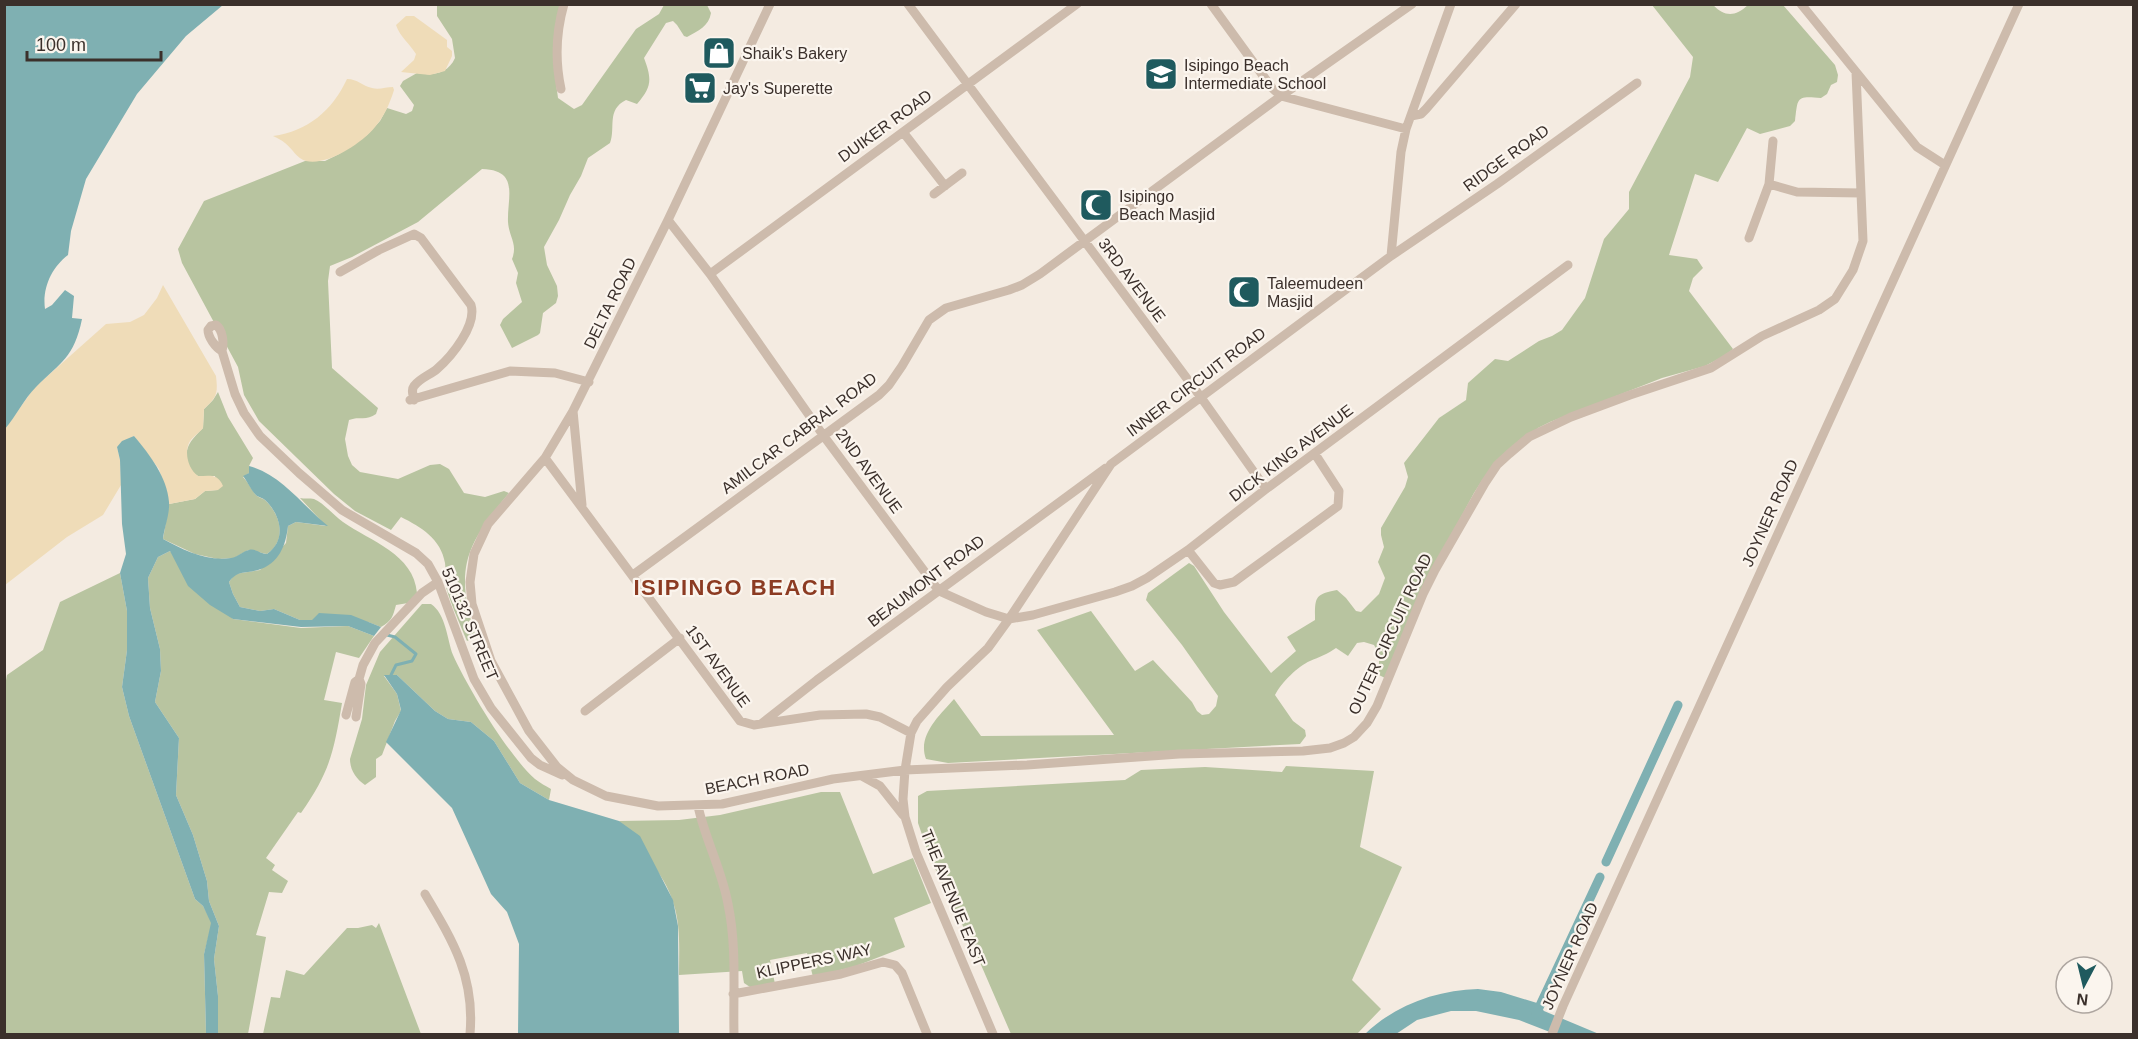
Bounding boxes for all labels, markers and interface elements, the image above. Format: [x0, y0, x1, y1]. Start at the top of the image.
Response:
scale bar [27, 24, 160, 62]
text: 100 m [36, 35, 86, 55]
shop icon: Shaik's Bakery [701, 35, 737, 71]
place label: Shaik's Bakery [742, 45, 847, 62]
school or university icon: Isipingo Beach Intermediate School [1143, 56, 1179, 92]
place label: Isipingo Beach Intermediate School [1184, 57, 1326, 92]
supermarket icon: Jay's Superette [682, 70, 718, 106]
place label: Jay's Superette [723, 80, 833, 97]
street label: DUIKER ROAD [835, 86, 935, 166]
street label: RIDGE ROAD [1460, 121, 1552, 195]
mosque icon: Isipingo Beach Masjid [1078, 187, 1114, 223]
place label: Isipingo Beach Masjid [1119, 188, 1215, 223]
street label: 3RD AVENUE [1095, 235, 1169, 325]
street label: DELTA ROAD [581, 255, 639, 351]
mosque icon: Taleemudeen Masjid [1226, 274, 1262, 310]
place label: Taleemudeen Masjid [1267, 275, 1363, 310]
street label: INNER CIRCUIT ROAD [1123, 324, 1269, 440]
street label: AMILCAR CABRAL ROAD [718, 369, 880, 497]
street label: DICK KING AVENUE [1226, 401, 1356, 505]
street label: 2ND AVENUE [833, 425, 905, 517]
street label: JOYNER ROAD [1739, 457, 1801, 569]
street label: BEAUMONT ROAD [865, 532, 987, 630]
street label: OUTER CIRCUIT ROAD [1345, 551, 1435, 717]
street label: 510132 STREET [439, 565, 502, 683]
district label: ISIPINGO BEACH [633, 575, 837, 600]
street label: 1ST AVENUE [683, 622, 753, 710]
street label: BEACH ROAD [703, 761, 811, 797]
street label: THE AVENUE EAST [918, 827, 988, 969]
street label: JOYNER ROAD [1539, 900, 1601, 1012]
street label: KLIPPERS WAY [755, 940, 873, 982]
north arrow [2054, 955, 2114, 1015]
text: N [2075, 990, 2089, 1009]

